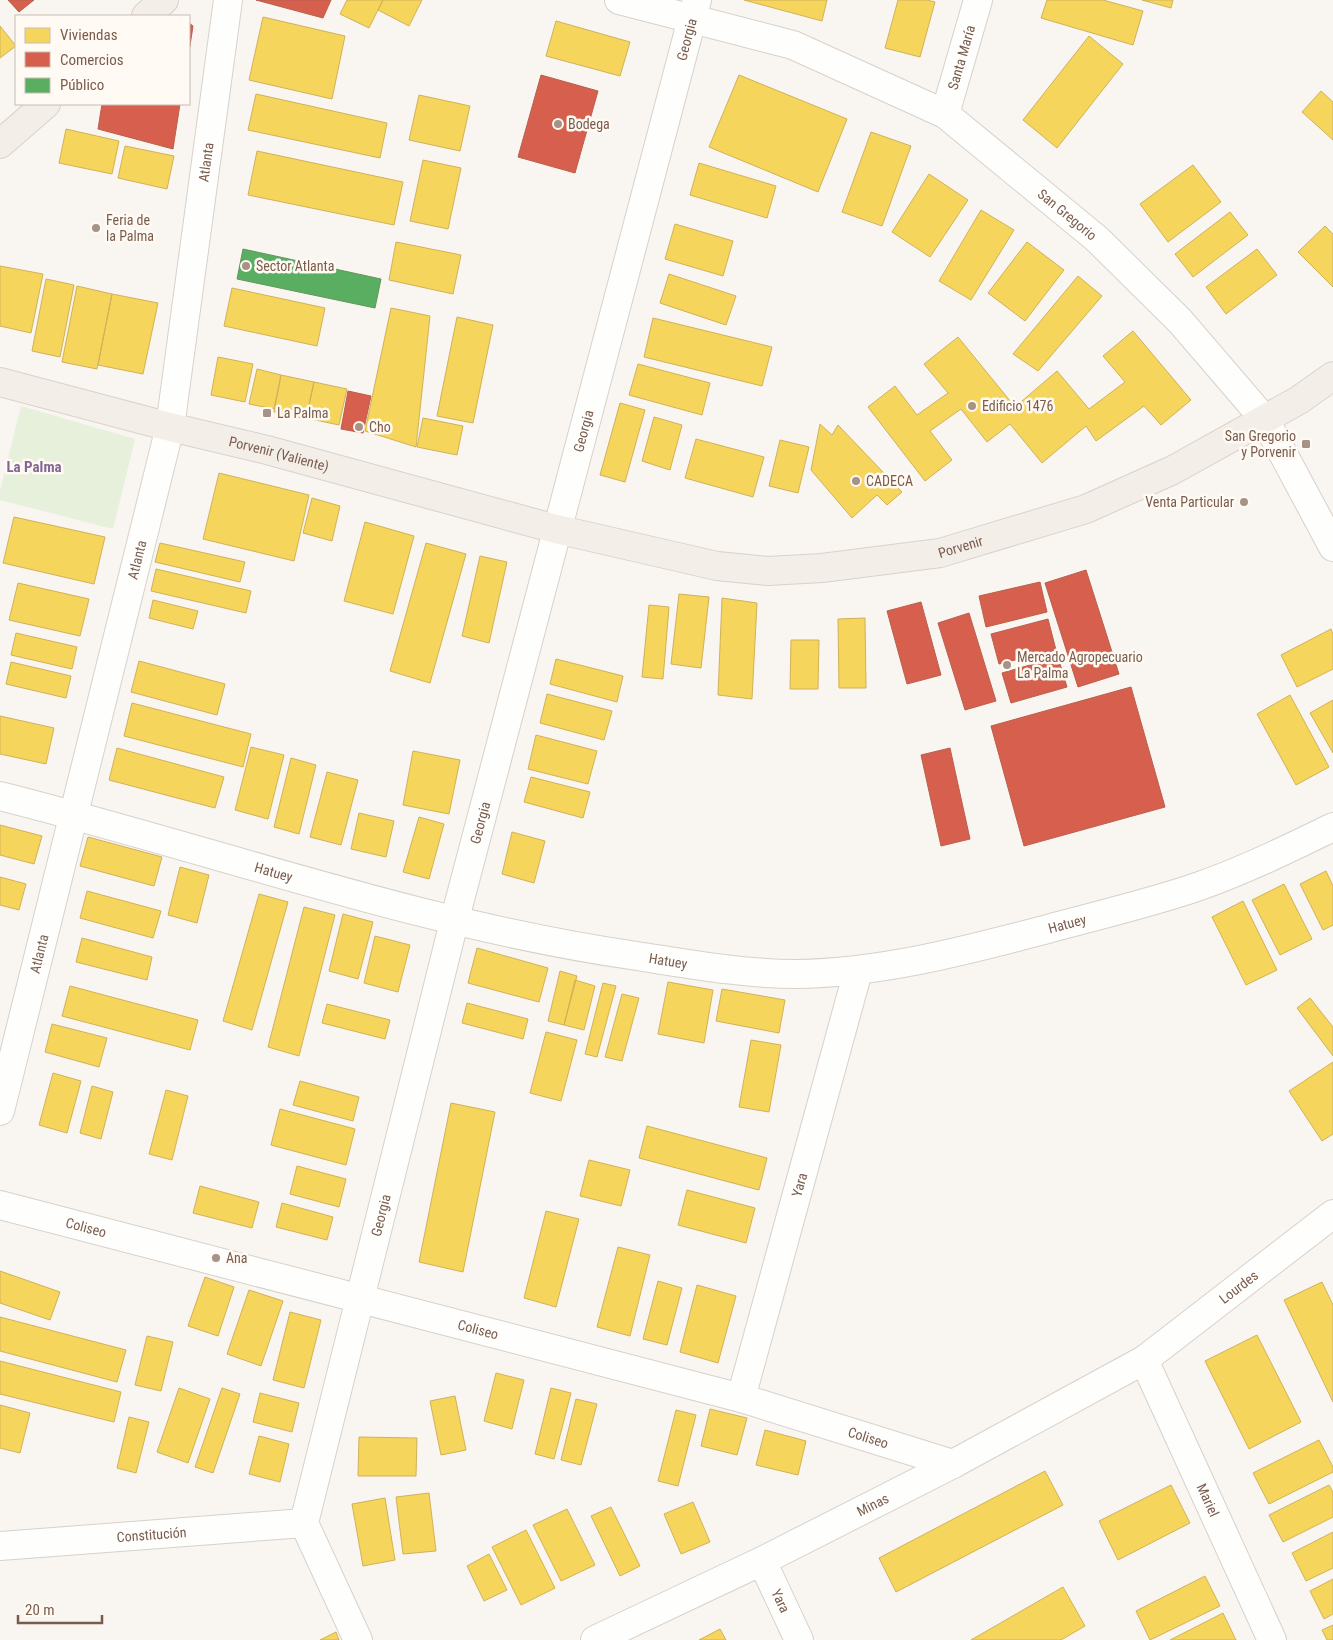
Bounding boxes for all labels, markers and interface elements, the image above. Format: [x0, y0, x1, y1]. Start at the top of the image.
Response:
legend [15, 15, 190, 105]
street label: Georgia [673, 17, 700, 62]
street label: Santa María [944, 23, 978, 91]
text: Viviendas [60, 26, 118, 44]
text: Comercios [60, 51, 124, 69]
text: Público [60, 76, 104, 94]
place label: Bodega [568, 116, 610, 132]
marker: Bodega [552, 118, 564, 130]
street label: Atlanta [195, 141, 217, 183]
street label: San Gregorio [1035, 186, 1100, 243]
place label: Feria de la Palma [106, 212, 154, 244]
marker: Feria de la Palma [90, 222, 102, 234]
place label: Sector Atlanta [256, 258, 334, 274]
marker: Sector Atlanta [240, 260, 252, 272]
place label: Edificio 1476 [982, 398, 1054, 414]
marker: Edificio 1476 [966, 400, 978, 412]
place label: La Palma [277, 405, 328, 421]
marker: La Palma [261, 407, 273, 419]
street label: Georgia [570, 408, 597, 454]
place label: Cho [369, 419, 391, 435]
marker: Cho [353, 421, 365, 433]
place label: San Gregorio y Porvenir [1225, 428, 1296, 460]
street label: Porvenir (Valiente) [227, 433, 331, 476]
marker: San Gregorio y Porvenir [1300, 438, 1312, 450]
district label: La Palma [6, 458, 62, 476]
place label: CADECA [866, 473, 913, 489]
marker: CADECA [850, 475, 862, 487]
place label: Venta Particular [1145, 494, 1234, 510]
marker: Venta Particular [1238, 496, 1250, 508]
street label: Porvenir [936, 533, 985, 561]
street label: Atlanta [124, 539, 150, 581]
place label: Mercado Agropecuario La Palma [1017, 649, 1143, 681]
marker: Mercado Agropecuario La Palma [1001, 659, 1013, 671]
street label: Georgia [467, 800, 493, 845]
street label: Hatuey [253, 859, 295, 885]
street label: Hatuey [1046, 911, 1088, 936]
street label: Atlanta [27, 933, 52, 975]
street label: Hatuey [648, 950, 689, 972]
street label: Yara [788, 1171, 810, 1199]
street label: Georgia [368, 1193, 394, 1238]
street label: Coliseo [64, 1214, 108, 1240]
place label: Ana [226, 1250, 248, 1266]
marker: Ana [210, 1252, 222, 1264]
street label: Lourdes [1216, 1267, 1261, 1307]
street label: Coliseo [456, 1317, 500, 1342]
street label: Coliseo [846, 1424, 890, 1451]
street label: Mariel [1194, 1481, 1222, 1519]
street label: Minas [854, 1490, 891, 1519]
street label: Constitución [116, 1524, 187, 1545]
street label: Yara [768, 1586, 793, 1615]
scale bar [18, 1592, 101, 1624]
text: 20 m [25, 1601, 55, 1619]

